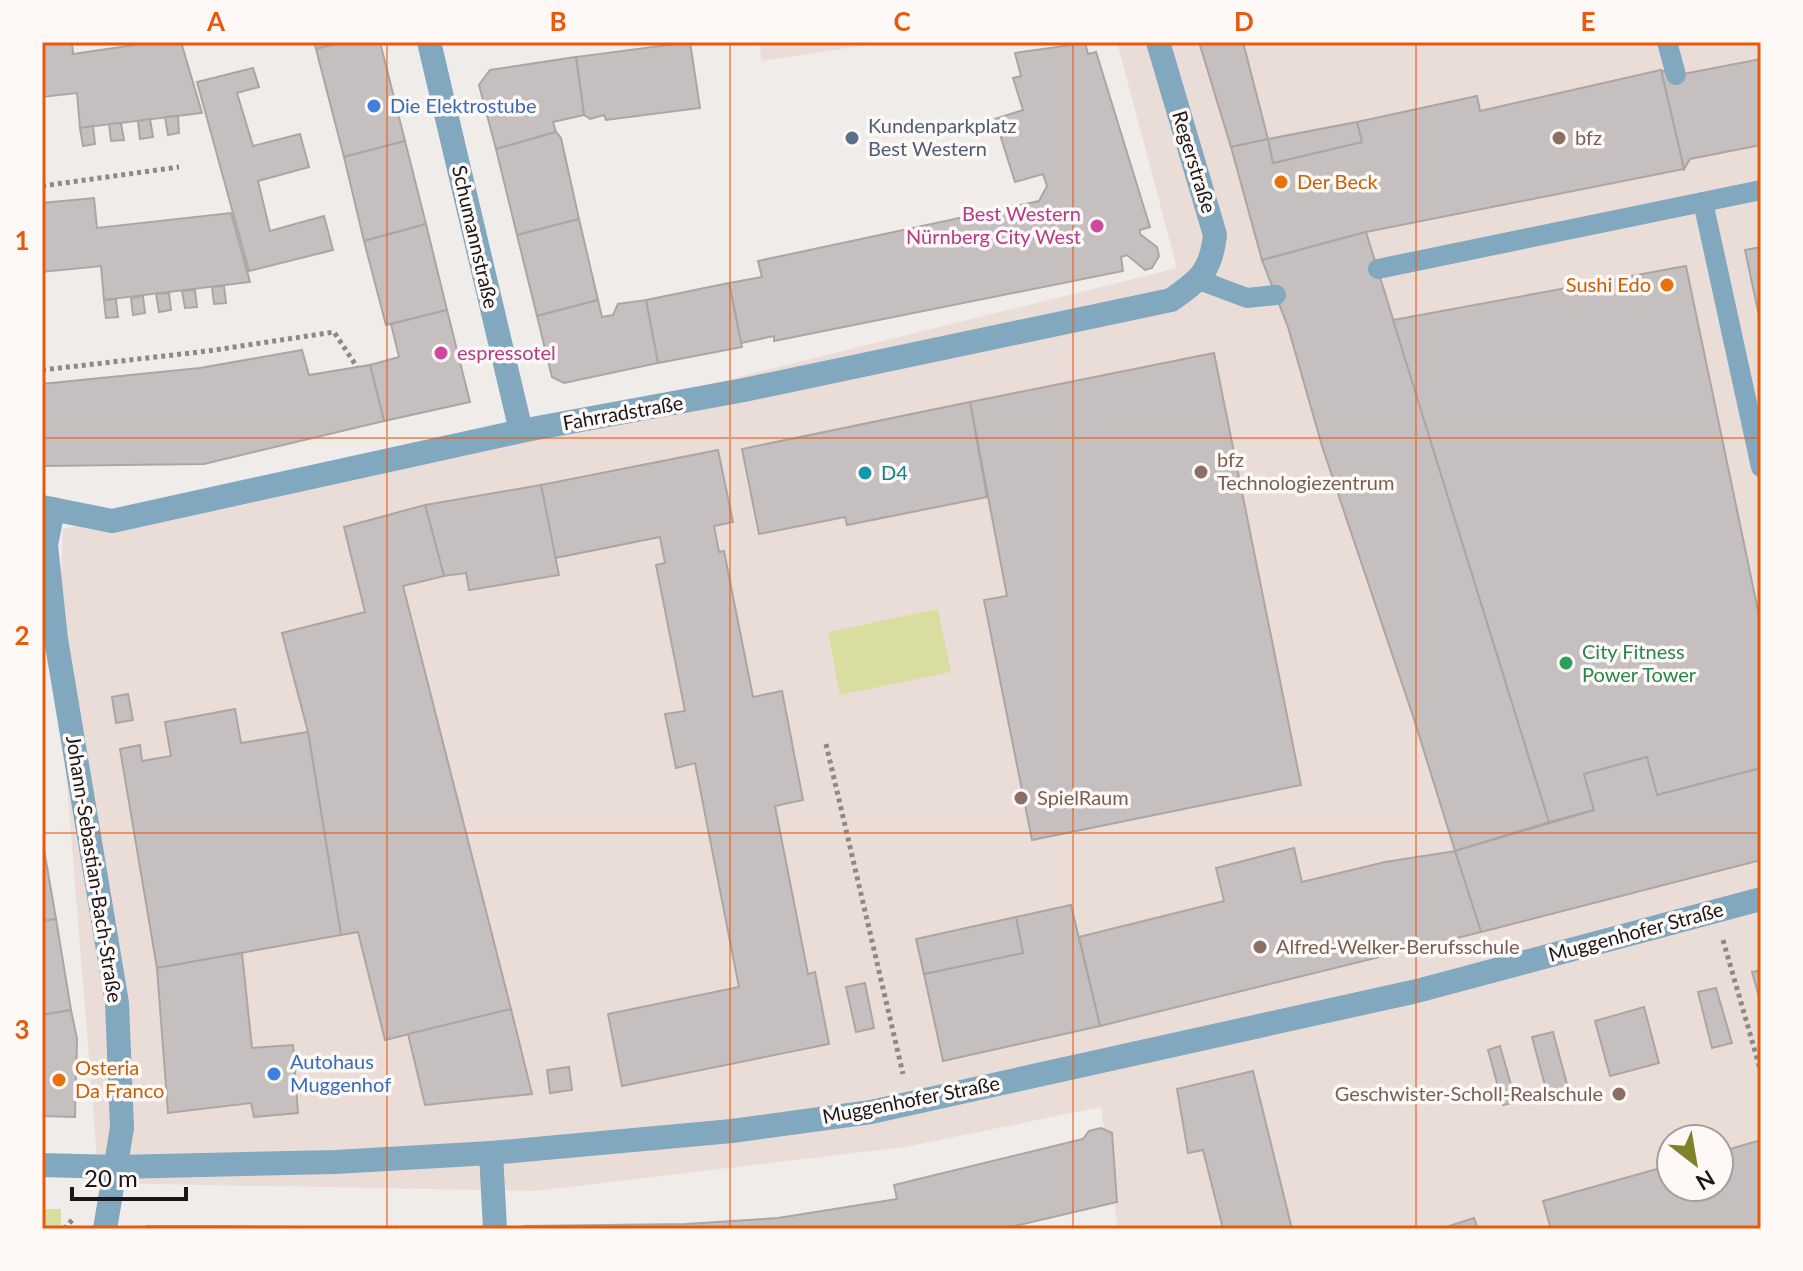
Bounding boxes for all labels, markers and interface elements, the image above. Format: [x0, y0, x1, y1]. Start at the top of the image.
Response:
text: A [206, 5, 226, 37]
text: B [549, 5, 567, 37]
text: C [893, 5, 911, 37]
text: D [1234, 5, 1254, 37]
text: E [1581, 5, 1595, 37]
place label: Die Elektrostube [390, 93, 537, 117]
marker: Die Elektrostube [365, 97, 383, 115]
street label: Regerstraße [1168, 108, 1222, 216]
place label: Kundenparkplatz Best Western [868, 113, 1017, 160]
place label: bfz [1575, 125, 1602, 149]
marker: Kundenparkplatz Best Western [843, 129, 861, 147]
marker: bfz [1550, 129, 1568, 147]
street label: Schumannstraße [448, 163, 504, 311]
place label: Der Beck [1297, 169, 1379, 193]
marker: Der Beck [1272, 173, 1290, 191]
place label: Best Western Nürnberg City West [906, 201, 1081, 248]
marker: Best Western Nürnberg City West [1088, 217, 1106, 235]
text: 1 [14, 224, 30, 256]
place label: Sushi Edo [1566, 272, 1651, 296]
marker: Sushi Edo [1658, 276, 1676, 294]
place label: espressotel [457, 340, 556, 364]
marker: espressotel [432, 344, 450, 362]
street label: Fahrradstraße [561, 390, 685, 434]
place label: bfz Technologiezentrum [1217, 447, 1394, 494]
place label: D4 [881, 460, 908, 484]
marker: bfz Technologiezentrum [1192, 463, 1210, 481]
marker: D4 [856, 464, 874, 482]
text: 2 [14, 619, 30, 651]
place label: City Fitness Power Tower [1582, 639, 1697, 686]
marker: City Fitness Power Tower [1557, 654, 1575, 672]
street label: Johann-Sebastian-Bach-Straße [62, 734, 128, 1004]
place label: SpielRaum [1037, 785, 1129, 809]
marker: SpielRaum [1012, 789, 1030, 807]
street label: Muggenhofer Straße [1546, 896, 1726, 966]
place label: Alfred-Welker-Berufsschule [1276, 934, 1520, 958]
marker: Alfred-Welker-Berufsschule [1251, 938, 1269, 956]
text: 3 [14, 1013, 30, 1045]
place label: Autohaus Muggenhof [290, 1049, 391, 1096]
place label: Osteria Da Franco [75, 1055, 164, 1102]
marker: Autohaus Muggenhof [265, 1065, 283, 1083]
street label: Muggenhofer Straße [820, 1070, 1002, 1128]
marker: Osteria Da Franco [50, 1071, 68, 1089]
place label: Geschwister-Scholl-Realschule [1335, 1081, 1603, 1105]
marker: Geschwister-Scholl-Realschule [1610, 1085, 1628, 1103]
north arrow [1655, 1123, 1735, 1203]
scale bar [72, 1151, 186, 1201]
text: 20 m [84, 1163, 138, 1192]
text: N [1691, 1165, 1720, 1197]

